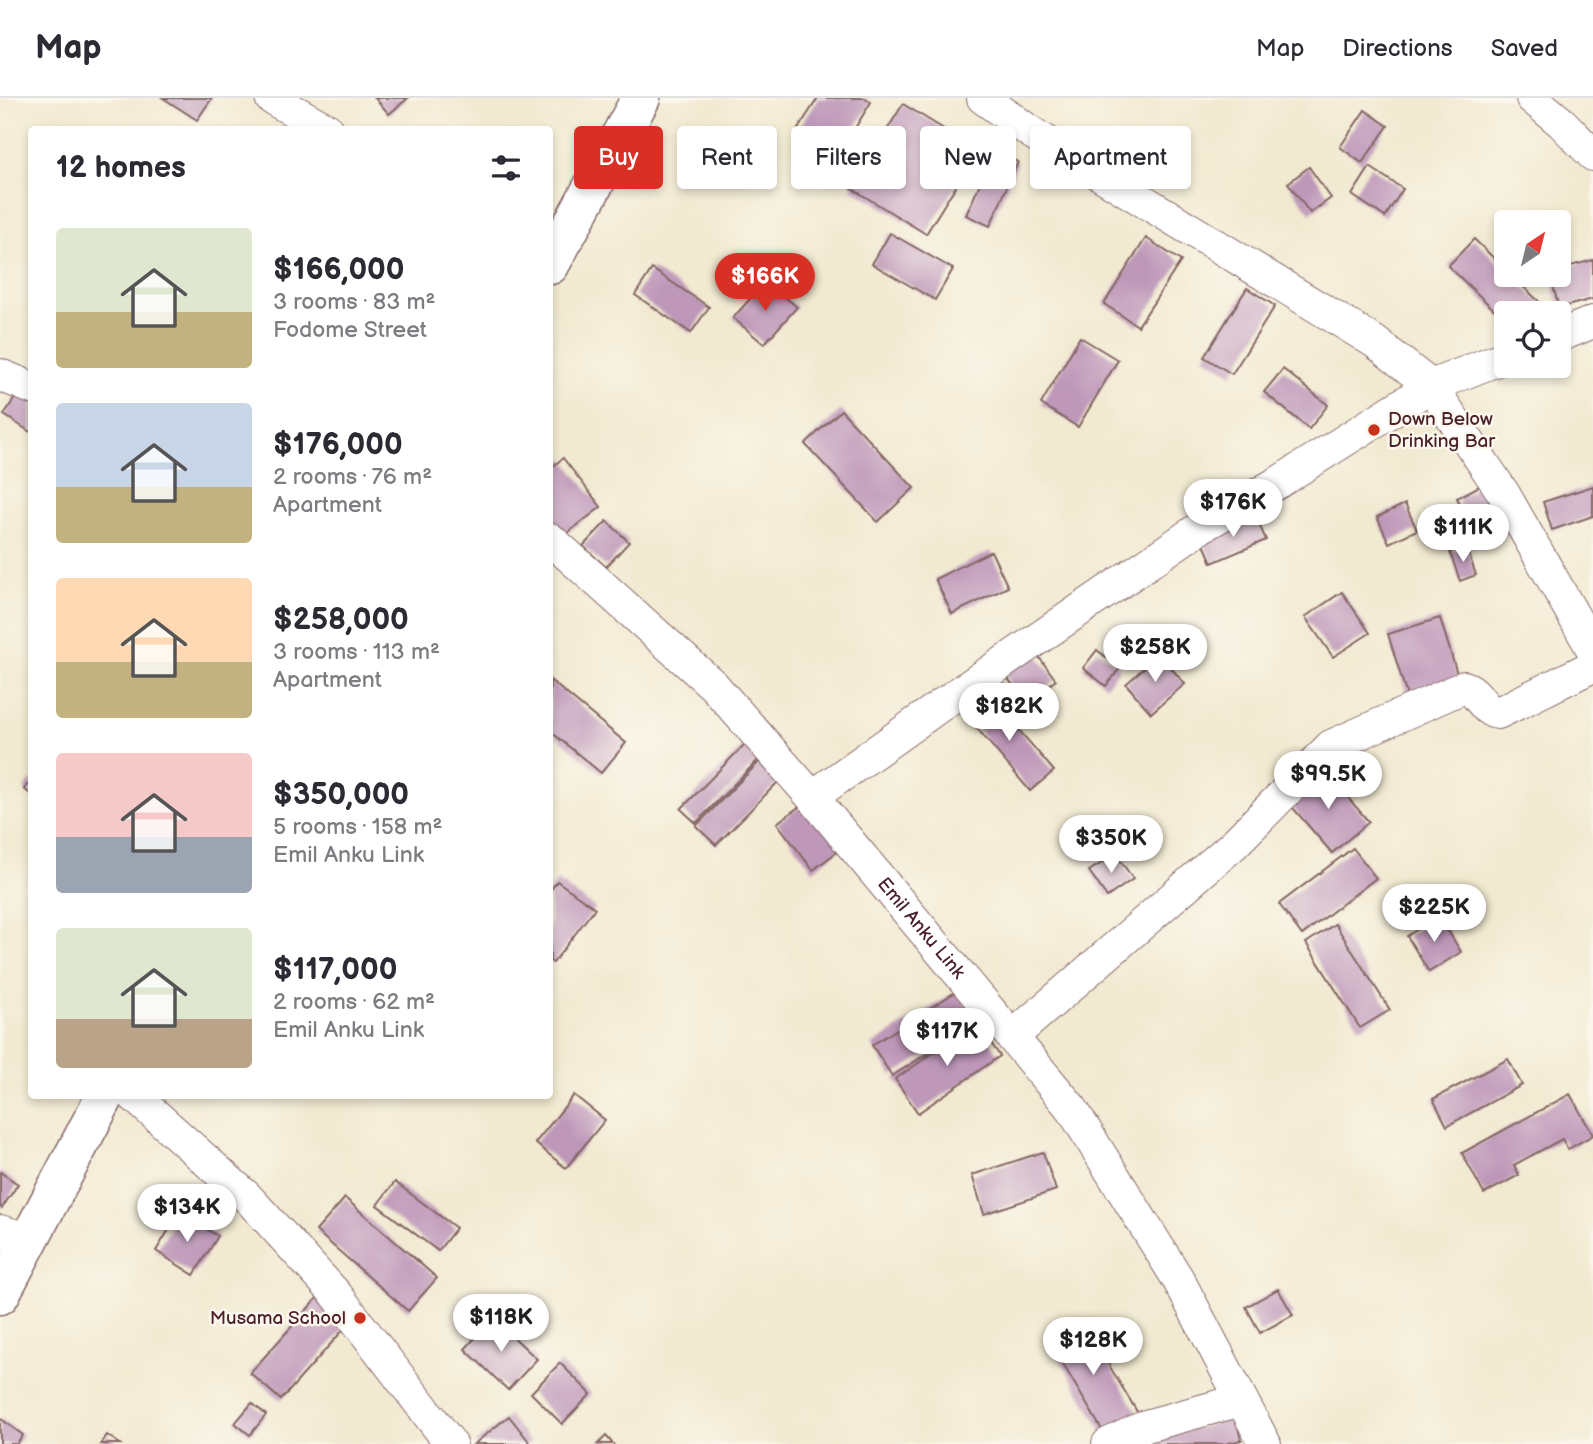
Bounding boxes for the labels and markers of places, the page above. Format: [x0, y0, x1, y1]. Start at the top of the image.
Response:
pin: $166K [716, 254, 814, 313]
place label: Down Below Drinking Bar [1388, 408, 1496, 453]
marker: Down Below Drinking Bar [1366, 422, 1382, 438]
pin: $176K [1184, 480, 1282, 539]
pin: $111K [1414, 504, 1512, 564]
pin: $258K [1106, 624, 1204, 684]
pin: $182K [960, 684, 1058, 743]
pin: $99.5K [1271, 752, 1385, 811]
pin: $350K [1062, 816, 1160, 875]
pin: $225K [1385, 884, 1483, 944]
pin: $117K [898, 1009, 996, 1068]
pin: $134K [138, 1184, 236, 1244]
pin: $118K [452, 1294, 550, 1354]
place label: Musama School [210, 1307, 346, 1330]
marker: Musama School [352, 1310, 368, 1326]
pin: $128K [1044, 1318, 1142, 1377]

